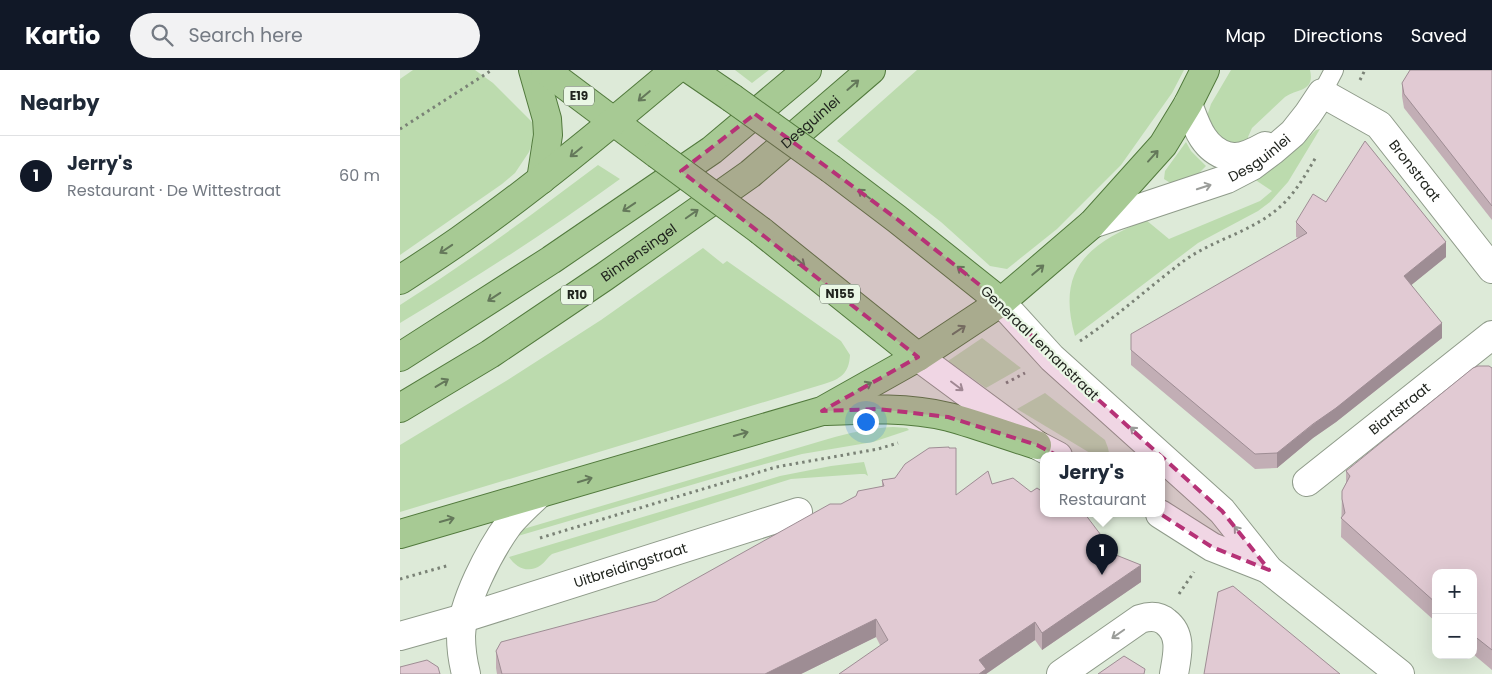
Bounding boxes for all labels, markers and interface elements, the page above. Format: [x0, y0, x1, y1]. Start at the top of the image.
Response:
search box [130, 13, 480, 58]
text: Kartio [25, 19, 100, 52]
icon: search [148, 21, 176, 49]
text: Search here [188, 22, 303, 49]
text: Map [1226, 23, 1265, 48]
text: Directions [1293, 23, 1383, 48]
text: Saved [1411, 23, 1467, 48]
one-way arrow [847, 79, 860, 91]
road number: E19 [564, 86, 594, 106]
text: Nearby [20, 88, 100, 117]
one-way arrow [638, 90, 651, 101]
street label: Desguinlei [777, 91, 844, 153]
street label: Desguinlei [1225, 129, 1295, 187]
street label: Bronstraat [1384, 136, 1445, 206]
one-way arrow [570, 146, 583, 157]
one-way arrow [1147, 149, 1159, 162]
text: Jerry's [67, 150, 133, 177]
text: 1 [33, 164, 39, 187]
text: 60 m [339, 164, 380, 187]
text: Restaurant · De Wittestraat [67, 179, 281, 202]
one-way arrow [1196, 182, 1212, 191]
one-way arrow [857, 189, 871, 199]
one-way arrow [622, 202, 636, 212]
one-way arrow [685, 209, 699, 219]
street label: Binnensingel [597, 219, 681, 286]
one-way arrow [439, 244, 453, 255]
one-way arrow [792, 256, 805, 267]
one-way arrow [1031, 265, 1044, 276]
one-way arrow [956, 266, 969, 277]
street label: Generaal Lemanstraat [976, 281, 1104, 405]
road number: N155 [820, 284, 860, 303]
road number: R10 [561, 286, 593, 304]
one-way arrow [487, 293, 501, 303]
one-way arrow [951, 324, 965, 334]
one-way arrow [434, 378, 448, 388]
street label: Biartstraat [1364, 378, 1434, 439]
one-way arrow [857, 381, 871, 391]
one-way arrow [950, 381, 964, 391]
your location [853, 409, 879, 435]
one-way arrow [1129, 427, 1142, 438]
one-way arrow [733, 429, 749, 439]
popup [1040, 452, 1165, 517]
text: Jerry's [1059, 459, 1124, 486]
one-way arrow [577, 475, 593, 485]
text: Restaurant [1059, 488, 1146, 511]
one-way arrow [438, 515, 454, 525]
one-way arrow [1233, 525, 1244, 538]
pin: 1 [1086, 534, 1118, 575]
street label: Uitbreidingstraat [571, 538, 690, 593]
map controls [1432, 569, 1477, 659]
button: + [1432, 569, 1477, 614]
button: − [1432, 614, 1477, 659]
one-way arrow [1112, 629, 1126, 639]

